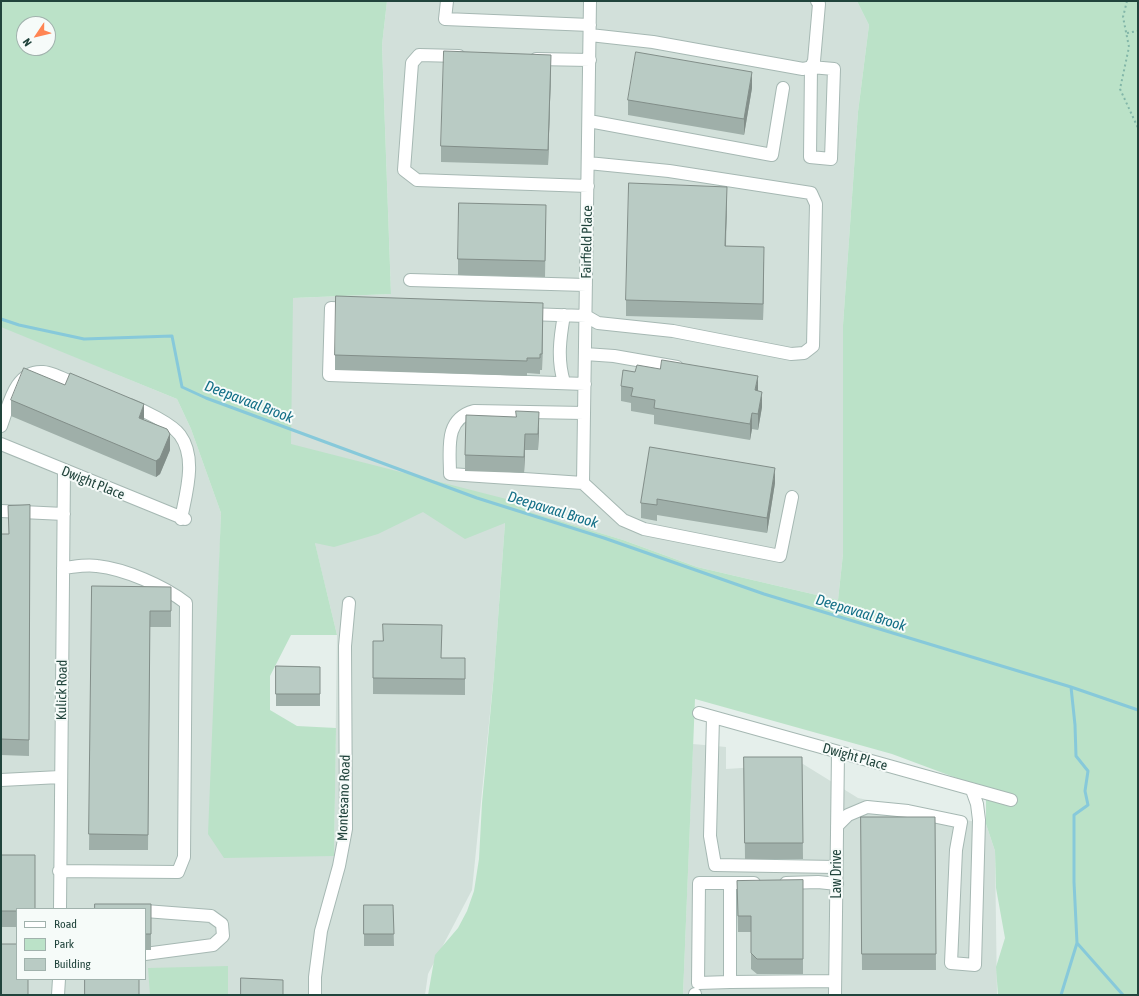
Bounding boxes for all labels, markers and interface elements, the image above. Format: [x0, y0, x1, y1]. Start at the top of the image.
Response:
north arrow [16, 16, 56, 56]
text: N [20, 36, 34, 48]
street label: Fairfield Place [578, 205, 596, 279]
water label: Deepavaal Brook [202, 377, 296, 427]
street label: Dwight Place [59, 463, 127, 503]
water label: Deepavaal Brook [506, 488, 600, 532]
water label: Deepavaal Brook [814, 591, 908, 635]
street label: Kulick Road [53, 660, 71, 720]
street label: Dwight Place [821, 740, 889, 774]
street label: Montesano Road [334, 755, 354, 841]
street label: Law Drive [829, 849, 845, 899]
legend [16, 908, 146, 980]
text: Road [54, 917, 77, 931]
text: Park [54, 937, 74, 951]
text: Building [54, 957, 91, 971]

